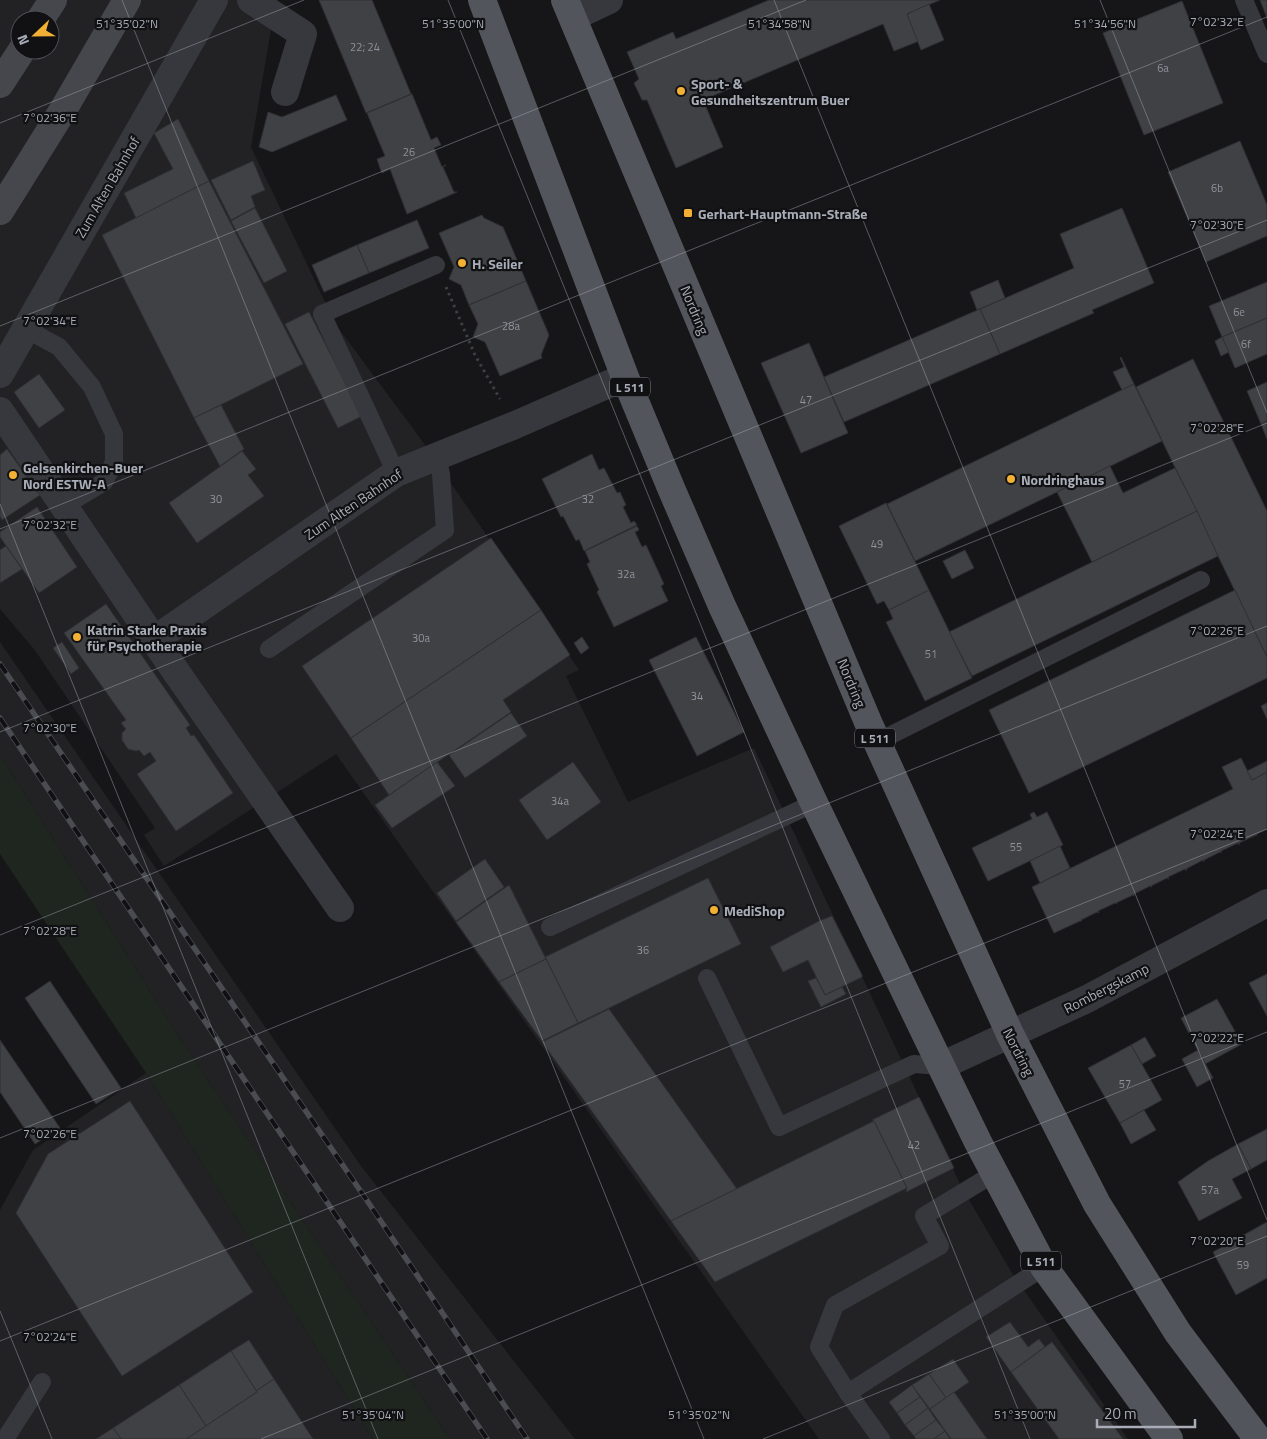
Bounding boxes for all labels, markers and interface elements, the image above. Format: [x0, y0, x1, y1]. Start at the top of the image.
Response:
north arrow [10, 10, 60, 60]
text: 7°02'32"E [1190, 12, 1244, 31]
text: 51°35'02"N [96, 14, 158, 33]
text: 51°35'00"N [422, 14, 484, 33]
text: 51°34'58"N [748, 14, 810, 33]
text: 51°34'56"N [1074, 14, 1136, 33]
text: N [11, 32, 34, 48]
house number: 22; 24 [350, 39, 380, 55]
house number: 6a [1157, 60, 1169, 76]
place label: Sport- & Gesundheitszentrum Buer [691, 73, 849, 110]
marker: Sport- & Gesundheitszentrum Buer [675, 85, 687, 97]
text: 7°02'36"E [23, 108, 77, 127]
street label: Zum Alten Bahnhof [69, 132, 145, 242]
house number: 26 [403, 144, 415, 160]
house number: 6b [1211, 180, 1223, 196]
place label: Gerhart-Hauptmann-Straße [698, 203, 867, 224]
marker: Gerhart-Hauptmann-Straße [682, 207, 694, 219]
text: 7°02'30"E [1190, 215, 1244, 234]
place label: H. Seiler [472, 253, 523, 274]
marker: H. Seiler [456, 257, 468, 269]
street label: Nordring [675, 282, 715, 338]
house number: 6e [1233, 304, 1245, 320]
text: 7°02'34"E [23, 311, 77, 330]
house number: 28a [502, 318, 520, 334]
house number: 6f [1241, 336, 1251, 352]
road number: L 511 [610, 378, 650, 397]
house number: 47 [800, 392, 812, 408]
text: 7°02'28"E [1190, 418, 1244, 437]
place label: Gelsenkirchen-Buer Nord ESTW-A [23, 457, 143, 494]
street label: Zum Alten Bahnhof [300, 463, 406, 545]
marker: Gelsenkirchen-Buer Nord ESTW-A [7, 469, 19, 481]
place label: Nordringhaus [1021, 469, 1105, 490]
marker: Nordringhaus [1005, 473, 1017, 485]
house number: 30 [210, 491, 222, 507]
house number: 32 [582, 491, 594, 507]
text: 7°02'32"E [23, 515, 77, 534]
house number: 49 [871, 536, 883, 552]
house number: 32a [617, 566, 635, 582]
place label: Katrin Starke Praxis für Psychotherapie [87, 619, 207, 656]
text: 7°02'26"E [1190, 621, 1244, 640]
house number: 30a [412, 630, 430, 646]
marker: Katrin Starke Praxis für Psychotherapie [71, 631, 83, 643]
house number: 51 [925, 646, 937, 662]
street label: Nordring [832, 655, 872, 711]
house number: 34 [691, 688, 703, 704]
text: 7°02'30"E [23, 718, 77, 737]
road number: L 511 [855, 728, 895, 748]
house number: 34a [551, 793, 569, 809]
text: 7°02'24"E [1190, 824, 1244, 843]
house number: 55 [1010, 839, 1022, 855]
place label: MediShop [724, 900, 785, 921]
marker: MediShop [708, 904, 720, 916]
text: 7°02'28"E [23, 921, 77, 940]
house number: 36 [637, 942, 649, 958]
street label: Rombergskamp [1060, 957, 1152, 1019]
street label: Nordring [998, 1024, 1040, 1080]
text: 7°02'22"E [1190, 1028, 1244, 1047]
house number: 57 [1119, 1076, 1131, 1092]
text: 7°02'26"E [23, 1124, 77, 1143]
house number: 42 [908, 1137, 920, 1153]
house number: 57a [1201, 1182, 1219, 1198]
text: 7°02'20"E [1190, 1231, 1244, 1250]
road number: L 511 [1021, 1252, 1061, 1270]
house number: 59 [1237, 1257, 1249, 1273]
text: 7°02'24"E [23, 1327, 77, 1346]
scale bar [1097, 1396, 1194, 1428]
text: 20 m [1104, 1402, 1137, 1425]
text: 51°35'04"N [342, 1405, 404, 1424]
text: 51°35'02"N [668, 1405, 730, 1424]
text: 51°35'00"N [994, 1405, 1056, 1424]

